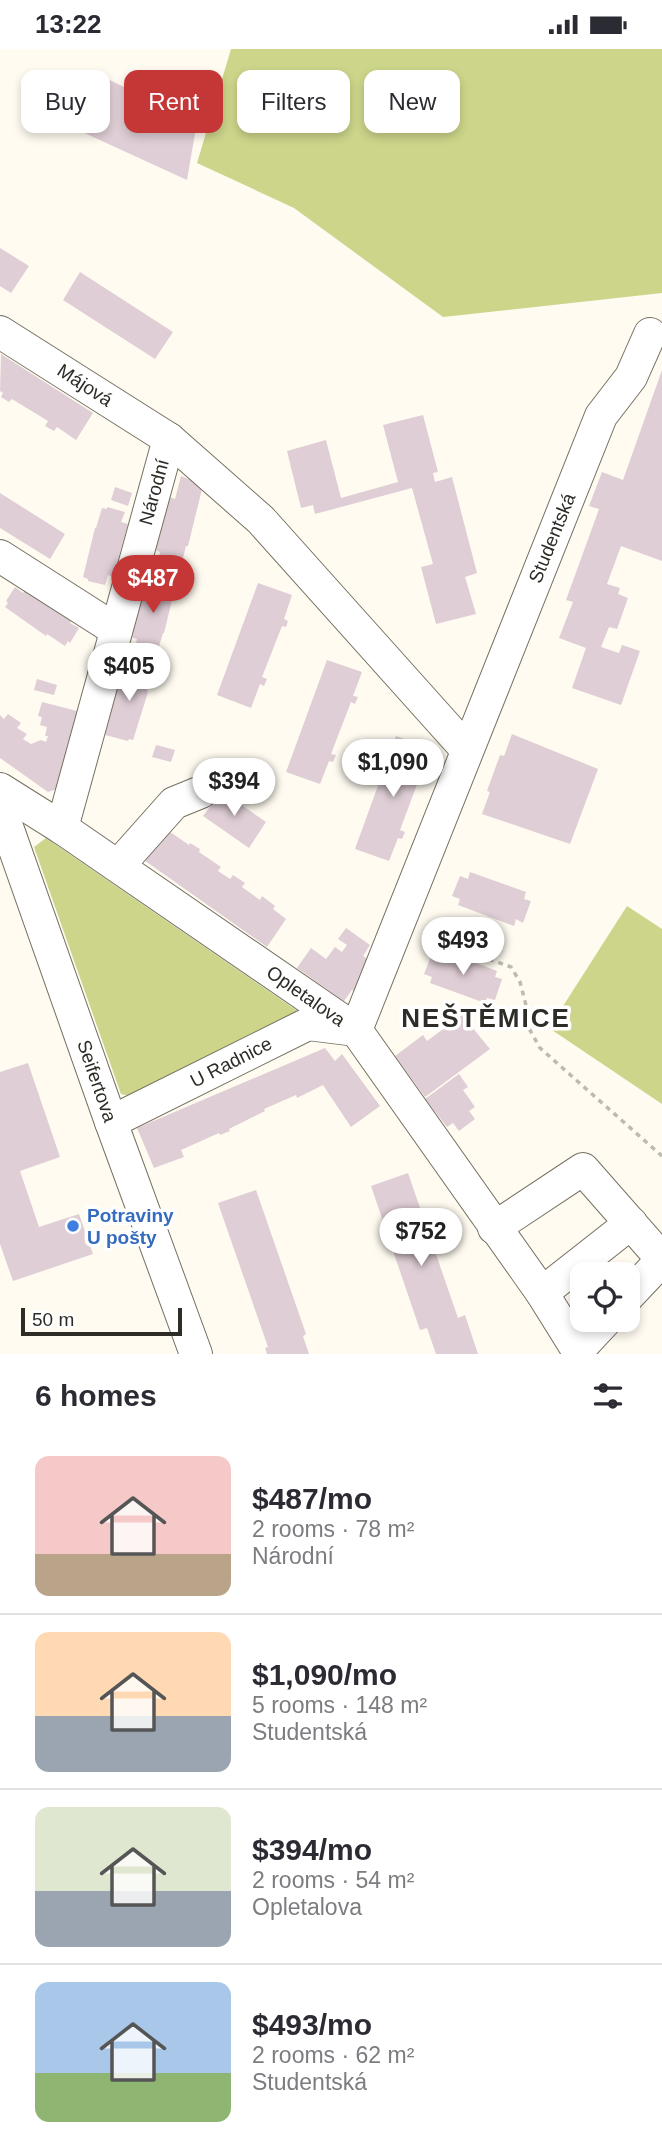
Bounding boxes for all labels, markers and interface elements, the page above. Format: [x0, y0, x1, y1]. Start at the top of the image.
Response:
text: 13:22 [35, 9, 102, 39]
chip: Buy [21, 70, 110, 133]
chip: Rent [124, 70, 223, 133]
chip: Filters [237, 70, 350, 133]
chip: New [364, 70, 460, 133]
street label: Májová [54, 360, 117, 411]
street label: Národní [135, 456, 173, 527]
street label: Studentská [524, 490, 580, 586]
pin: $487 [112, 555, 194, 615]
text: $487 [127, 565, 179, 591]
pin: $405 [88, 643, 170, 703]
text: $405 [103, 653, 155, 679]
pin: $1,090 [336, 739, 450, 799]
text: $1,090 [358, 749, 428, 775]
pin: $394 [193, 759, 275, 818]
text: $394 [208, 768, 260, 794]
pin: $493 [422, 918, 504, 977]
text: $493 [437, 927, 489, 953]
street label: Opletalova [263, 961, 350, 1031]
district label: NEŠTĚMICE [401, 1003, 571, 1033]
street label: U Radnice [187, 1033, 275, 1091]
street label: Seifertova [73, 1037, 121, 1125]
place label: Potraviny U pošty [87, 1205, 174, 1248]
pin: $752 [380, 1209, 462, 1268]
marker: Potraviny U pošty [65, 1218, 81, 1234]
text: $752 [395, 1218, 447, 1244]
map controls [570, 1262, 640, 1332]
button: locate [570, 1262, 640, 1332]
scale bar [21, 1305, 182, 1337]
text: 50 m [32, 1309, 74, 1330]
icon: filters [589, 1377, 627, 1415]
text: 6 homes [35, 1379, 157, 1412]
text: $487/mo [252, 1482, 372, 1515]
icon: home [91, 1484, 175, 1568]
text: 2 rooms · 78 m² [252, 1516, 414, 1542]
text: Národní [252, 1543, 334, 1569]
text: $1,090/mo [252, 1658, 397, 1691]
icon: home [91, 1660, 175, 1744]
text: 5 rooms · 148 m² [252, 1692, 427, 1718]
text: Studentská [252, 1719, 367, 1745]
text: $394/mo [252, 1833, 372, 1866]
icon: home [91, 1835, 175, 1919]
text: 2 rooms · 54 m² [252, 1867, 414, 1893]
text: Opletalova [252, 1894, 362, 1920]
text: $493/mo [252, 2008, 372, 2041]
icon: home [91, 2010, 175, 2094]
text: 2 rooms · 62 m² [252, 2042, 414, 2068]
text: Studentská [252, 2069, 367, 2095]

